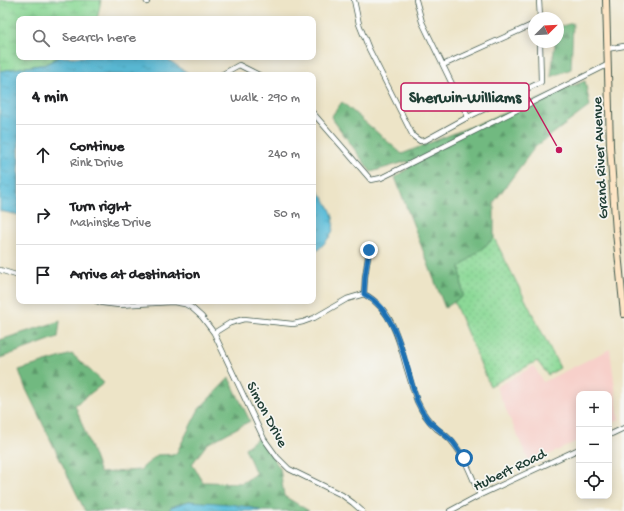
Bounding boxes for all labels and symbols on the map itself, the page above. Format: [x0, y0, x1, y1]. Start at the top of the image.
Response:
north arrow [528, 12, 564, 48]
callout: Sherwin-Williams [401, 83, 529, 111]
text: Sherwin-Williams [409, 90, 522, 109]
street label: Grand River Avenue [589, 96, 613, 219]
route end [360, 241, 378, 259]
street label: Simon Drive [241, 379, 291, 451]
street label: Hubert Road [470, 445, 550, 496]
route start [455, 449, 473, 467]

